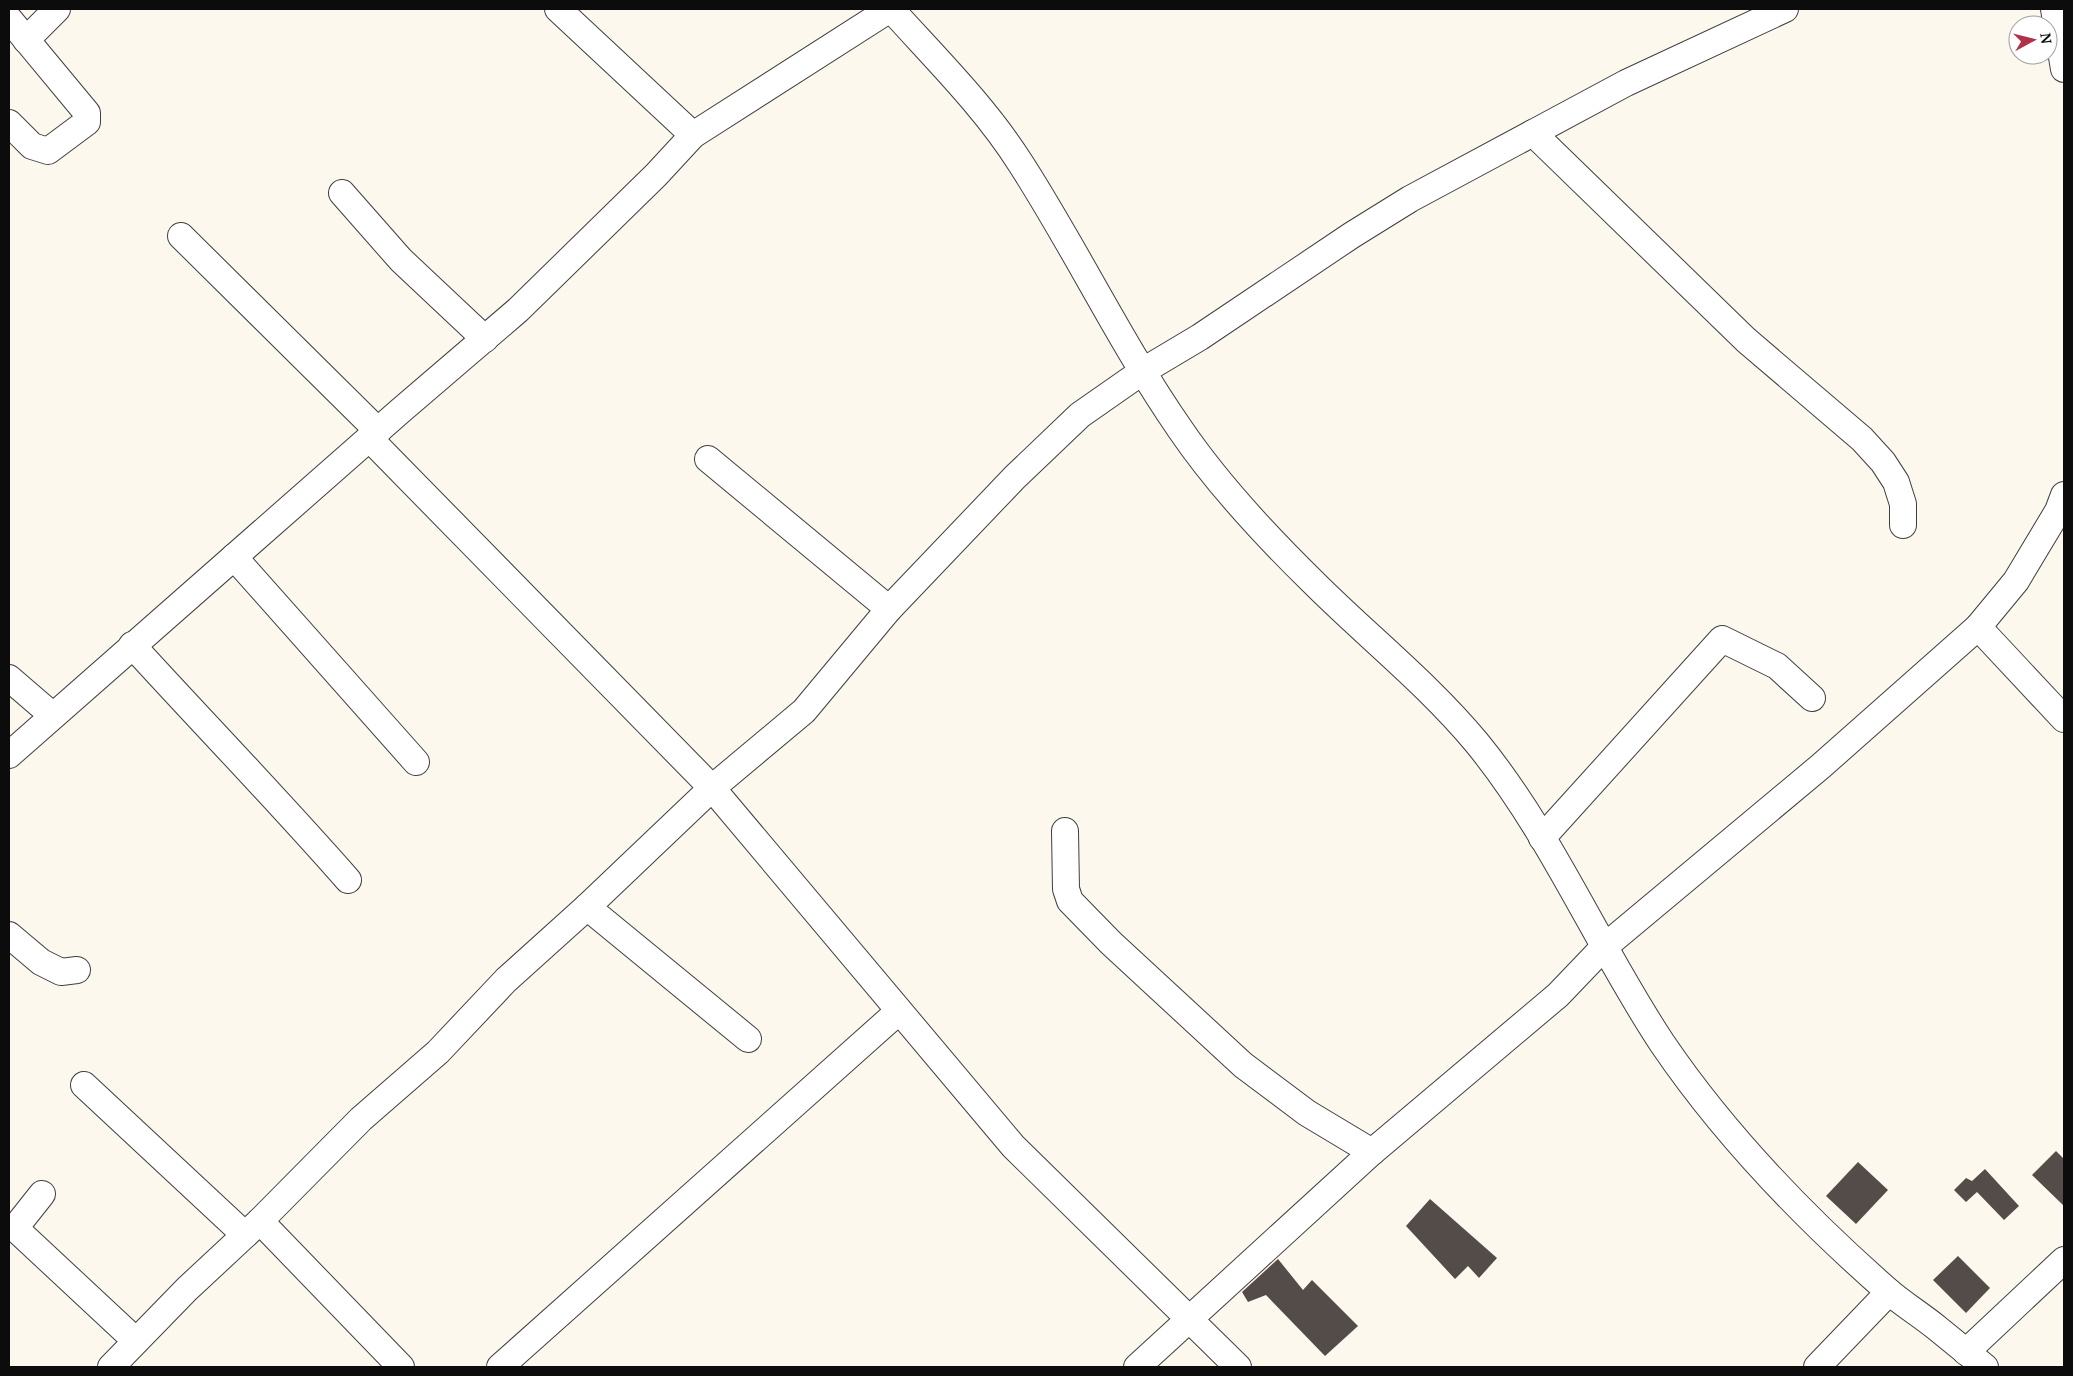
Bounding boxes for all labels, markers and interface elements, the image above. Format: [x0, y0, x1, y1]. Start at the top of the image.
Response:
north arrow [2008, 15, 2058, 65]
text: N [2036, 32, 2057, 45]

